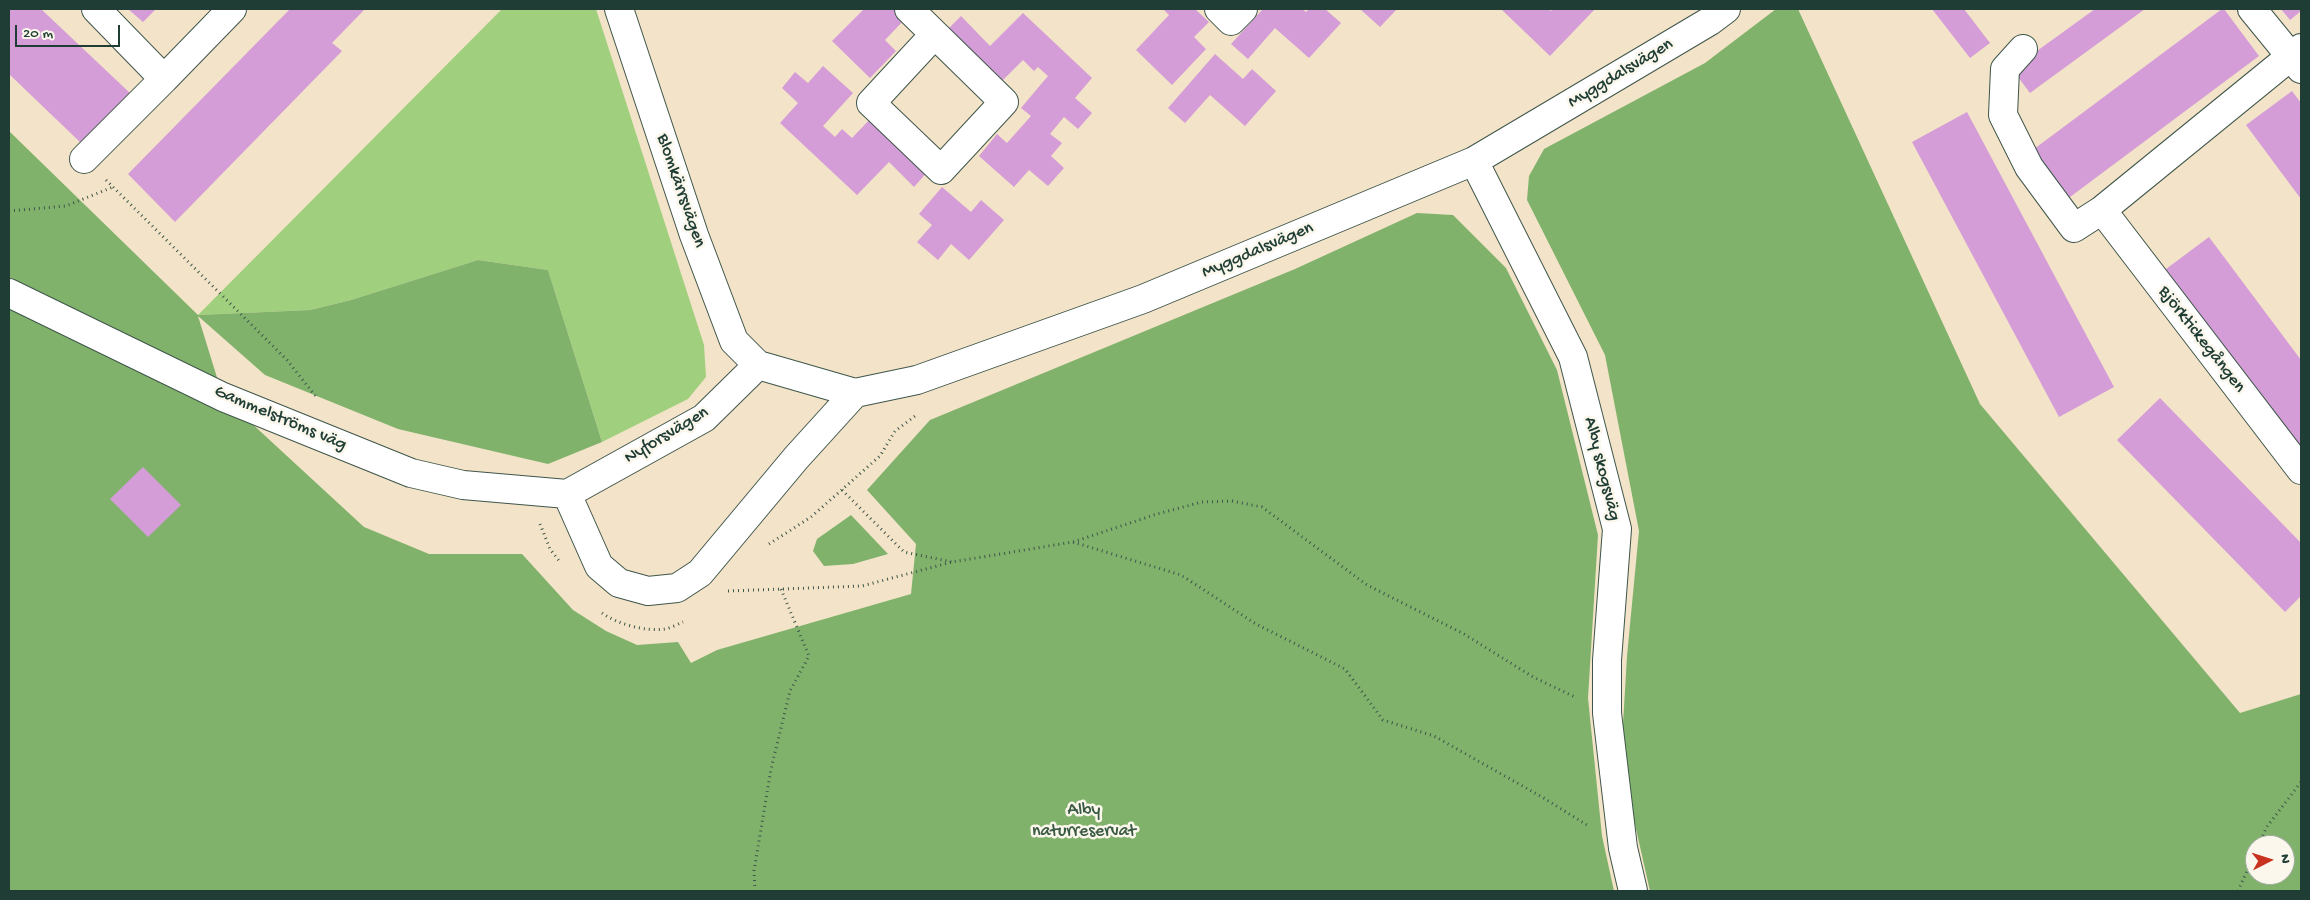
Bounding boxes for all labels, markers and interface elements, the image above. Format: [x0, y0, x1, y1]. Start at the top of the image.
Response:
scale bar [18, 15, 122, 47]
text: 20 m [23, 25, 53, 43]
street label: Myggdalsvägen [1564, 34, 1678, 114]
street label: Blomkärrsvägen [650, 131, 710, 251]
street label: Myggdalsvägen [1199, 218, 1317, 284]
street label: Björktickegången [2153, 282, 2249, 398]
street label: Gammelströms väg [211, 381, 349, 457]
street label: Nyforsvägen [621, 402, 713, 470]
street label: Alby skogsväg [1578, 415, 1624, 523]
park label: Alby naturreservat [1032, 800, 1136, 842]
north arrow [2245, 835, 2295, 885]
text: N [2276, 853, 2293, 864]

